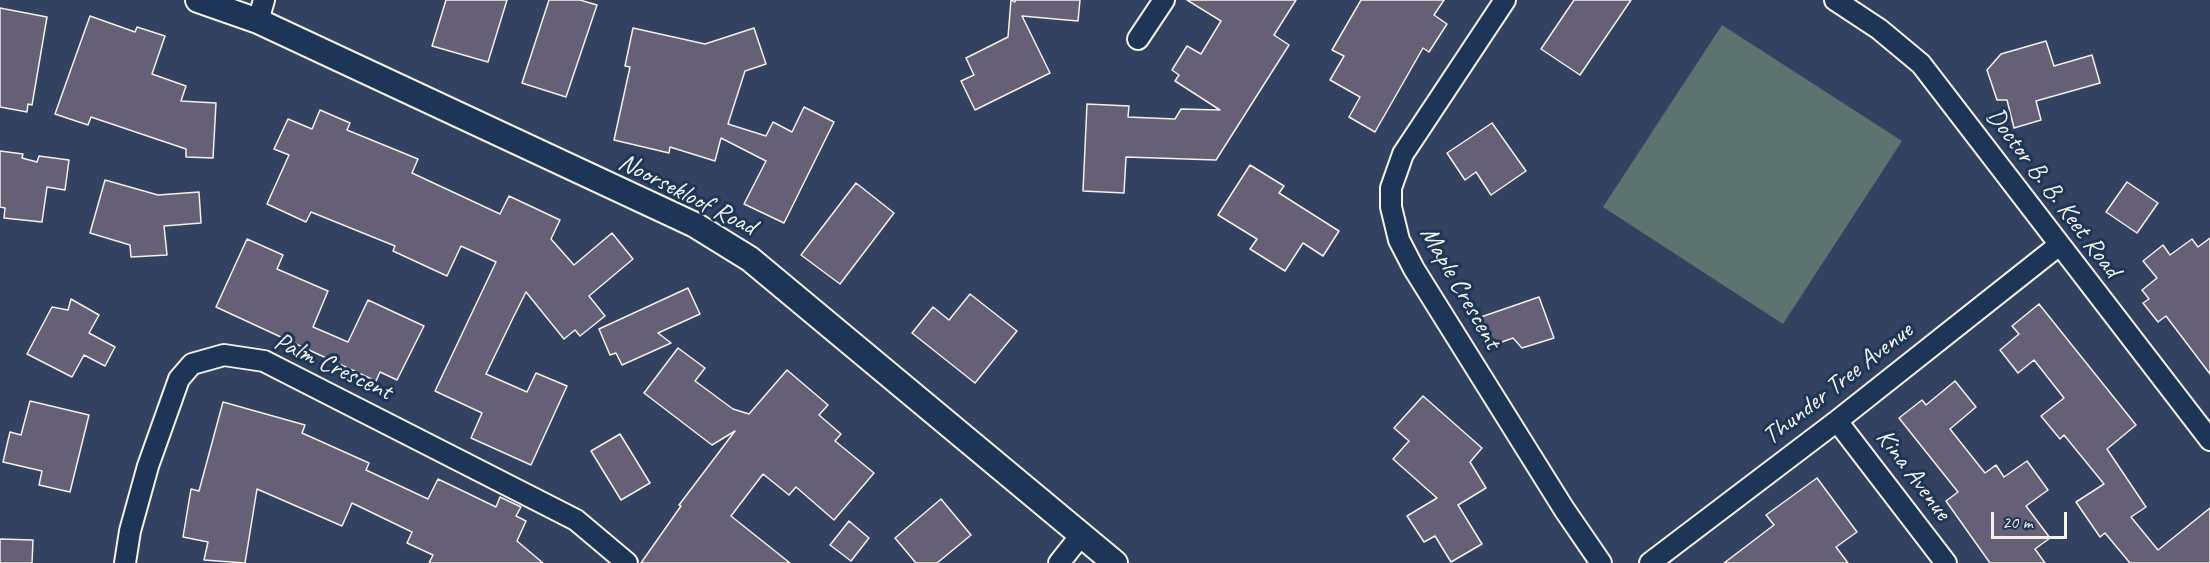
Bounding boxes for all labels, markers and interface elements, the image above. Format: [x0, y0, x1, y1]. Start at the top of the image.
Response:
street label: Doctor B. B. Keet Road [1979, 102, 2127, 284]
street label: Noorsekloof Road [613, 147, 761, 243]
street label: Maple Crescent [1412, 221, 1508, 355]
street label: Thunder Tree Avenue [1757, 316, 1919, 452]
street label: Palm Crescent [269, 326, 397, 408]
street label: Kina Avenue [1869, 423, 1957, 527]
scale bar [1994, 500, 2070, 538]
text: 20 m [2002, 511, 2033, 533]

